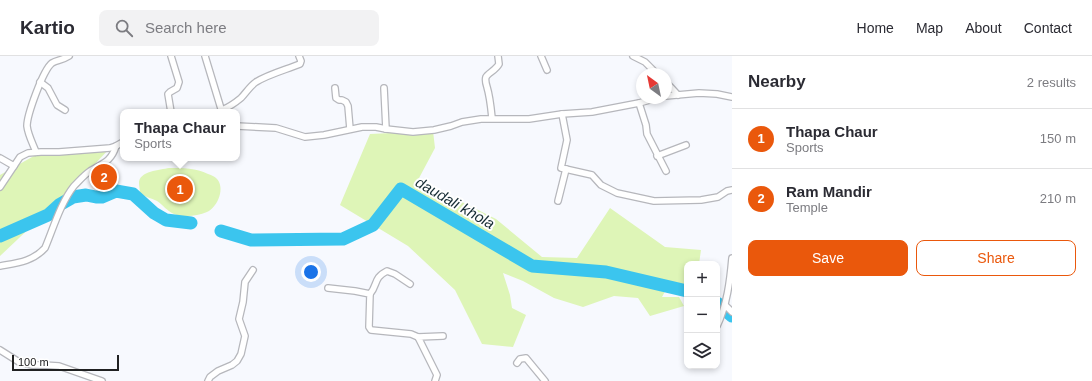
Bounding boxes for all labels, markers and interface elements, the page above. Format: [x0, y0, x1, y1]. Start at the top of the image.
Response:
search box [99, 10, 379, 46]
text: Kartio [20, 17, 75, 38]
icon: search [113, 17, 135, 39]
text: Search here [145, 19, 227, 36]
text: Home [857, 20, 894, 36]
text: Map [916, 20, 943, 36]
text: About [965, 20, 1002, 36]
text: Contact [1024, 20, 1072, 36]
north arrow [636, 68, 672, 104]
text: Nearby [748, 72, 806, 91]
text: 2 results [1027, 75, 1076, 90]
popup [120, 109, 240, 161]
text: Thapa Chaur [134, 119, 226, 136]
text: Thapa Chaur [786, 123, 878, 140]
text: 1 [757, 131, 765, 146]
text: 150 m [1040, 131, 1076, 146]
text: Sports [134, 136, 172, 151]
text: Sports [786, 140, 824, 155]
pin: 2 [91, 162, 117, 192]
water label: daudali khola [413, 173, 498, 232]
pin: 1 [167, 174, 193, 204]
text: Ram Mandir [786, 183, 872, 200]
text: 2 [757, 191, 765, 206]
text: 210 m [1040, 191, 1076, 206]
text: Temple [786, 200, 828, 215]
button: Save [748, 240, 908, 276]
button: Share [916, 240, 1076, 276]
map controls [684, 261, 720, 369]
button: + [684, 261, 720, 297]
your location [301, 262, 321, 282]
button: − [684, 297, 720, 333]
button: layers [684, 333, 720, 369]
scale bar [12, 353, 119, 372]
text: 100 m [18, 356, 49, 368]

